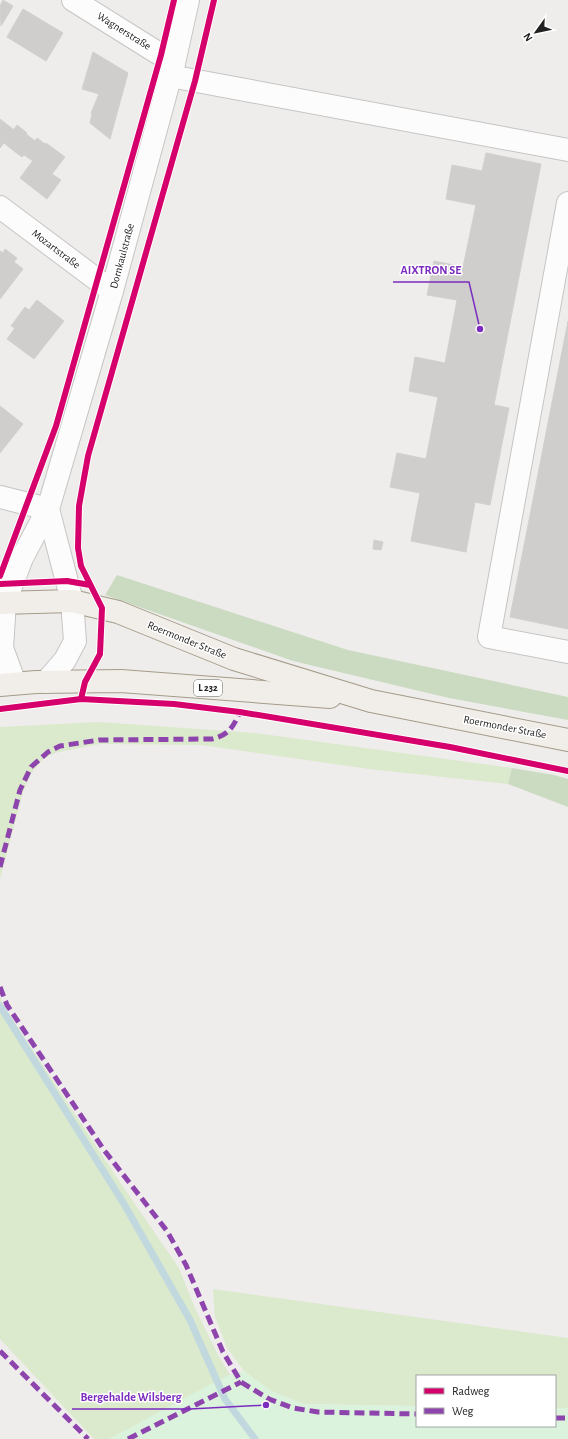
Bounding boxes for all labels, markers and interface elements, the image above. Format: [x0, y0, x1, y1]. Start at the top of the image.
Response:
street label: Wagnerstraße [95, 10, 153, 52]
north arrow [516, 12, 556, 52]
text: N [521, 31, 535, 43]
street label: Dornkaulstraße [108, 222, 136, 290]
street label: Mozartstraße [30, 227, 82, 271]
callout: AIXTRON SE [393, 258, 469, 282]
text: AIXTRON SE [401, 264, 461, 276]
street label: Roermonder Straße [146, 619, 228, 661]
road number: L 232 [194, 680, 222, 696]
street label: Roermonder Straße [463, 714, 547, 740]
legend [416, 1375, 556, 1427]
callout: Bergehalde Wilsberg [72, 1385, 190, 1409]
text: Radweg [452, 1385, 489, 1397]
text: Bergehalde Wilsberg [80, 1391, 183, 1403]
text: Weg [452, 1405, 474, 1417]

